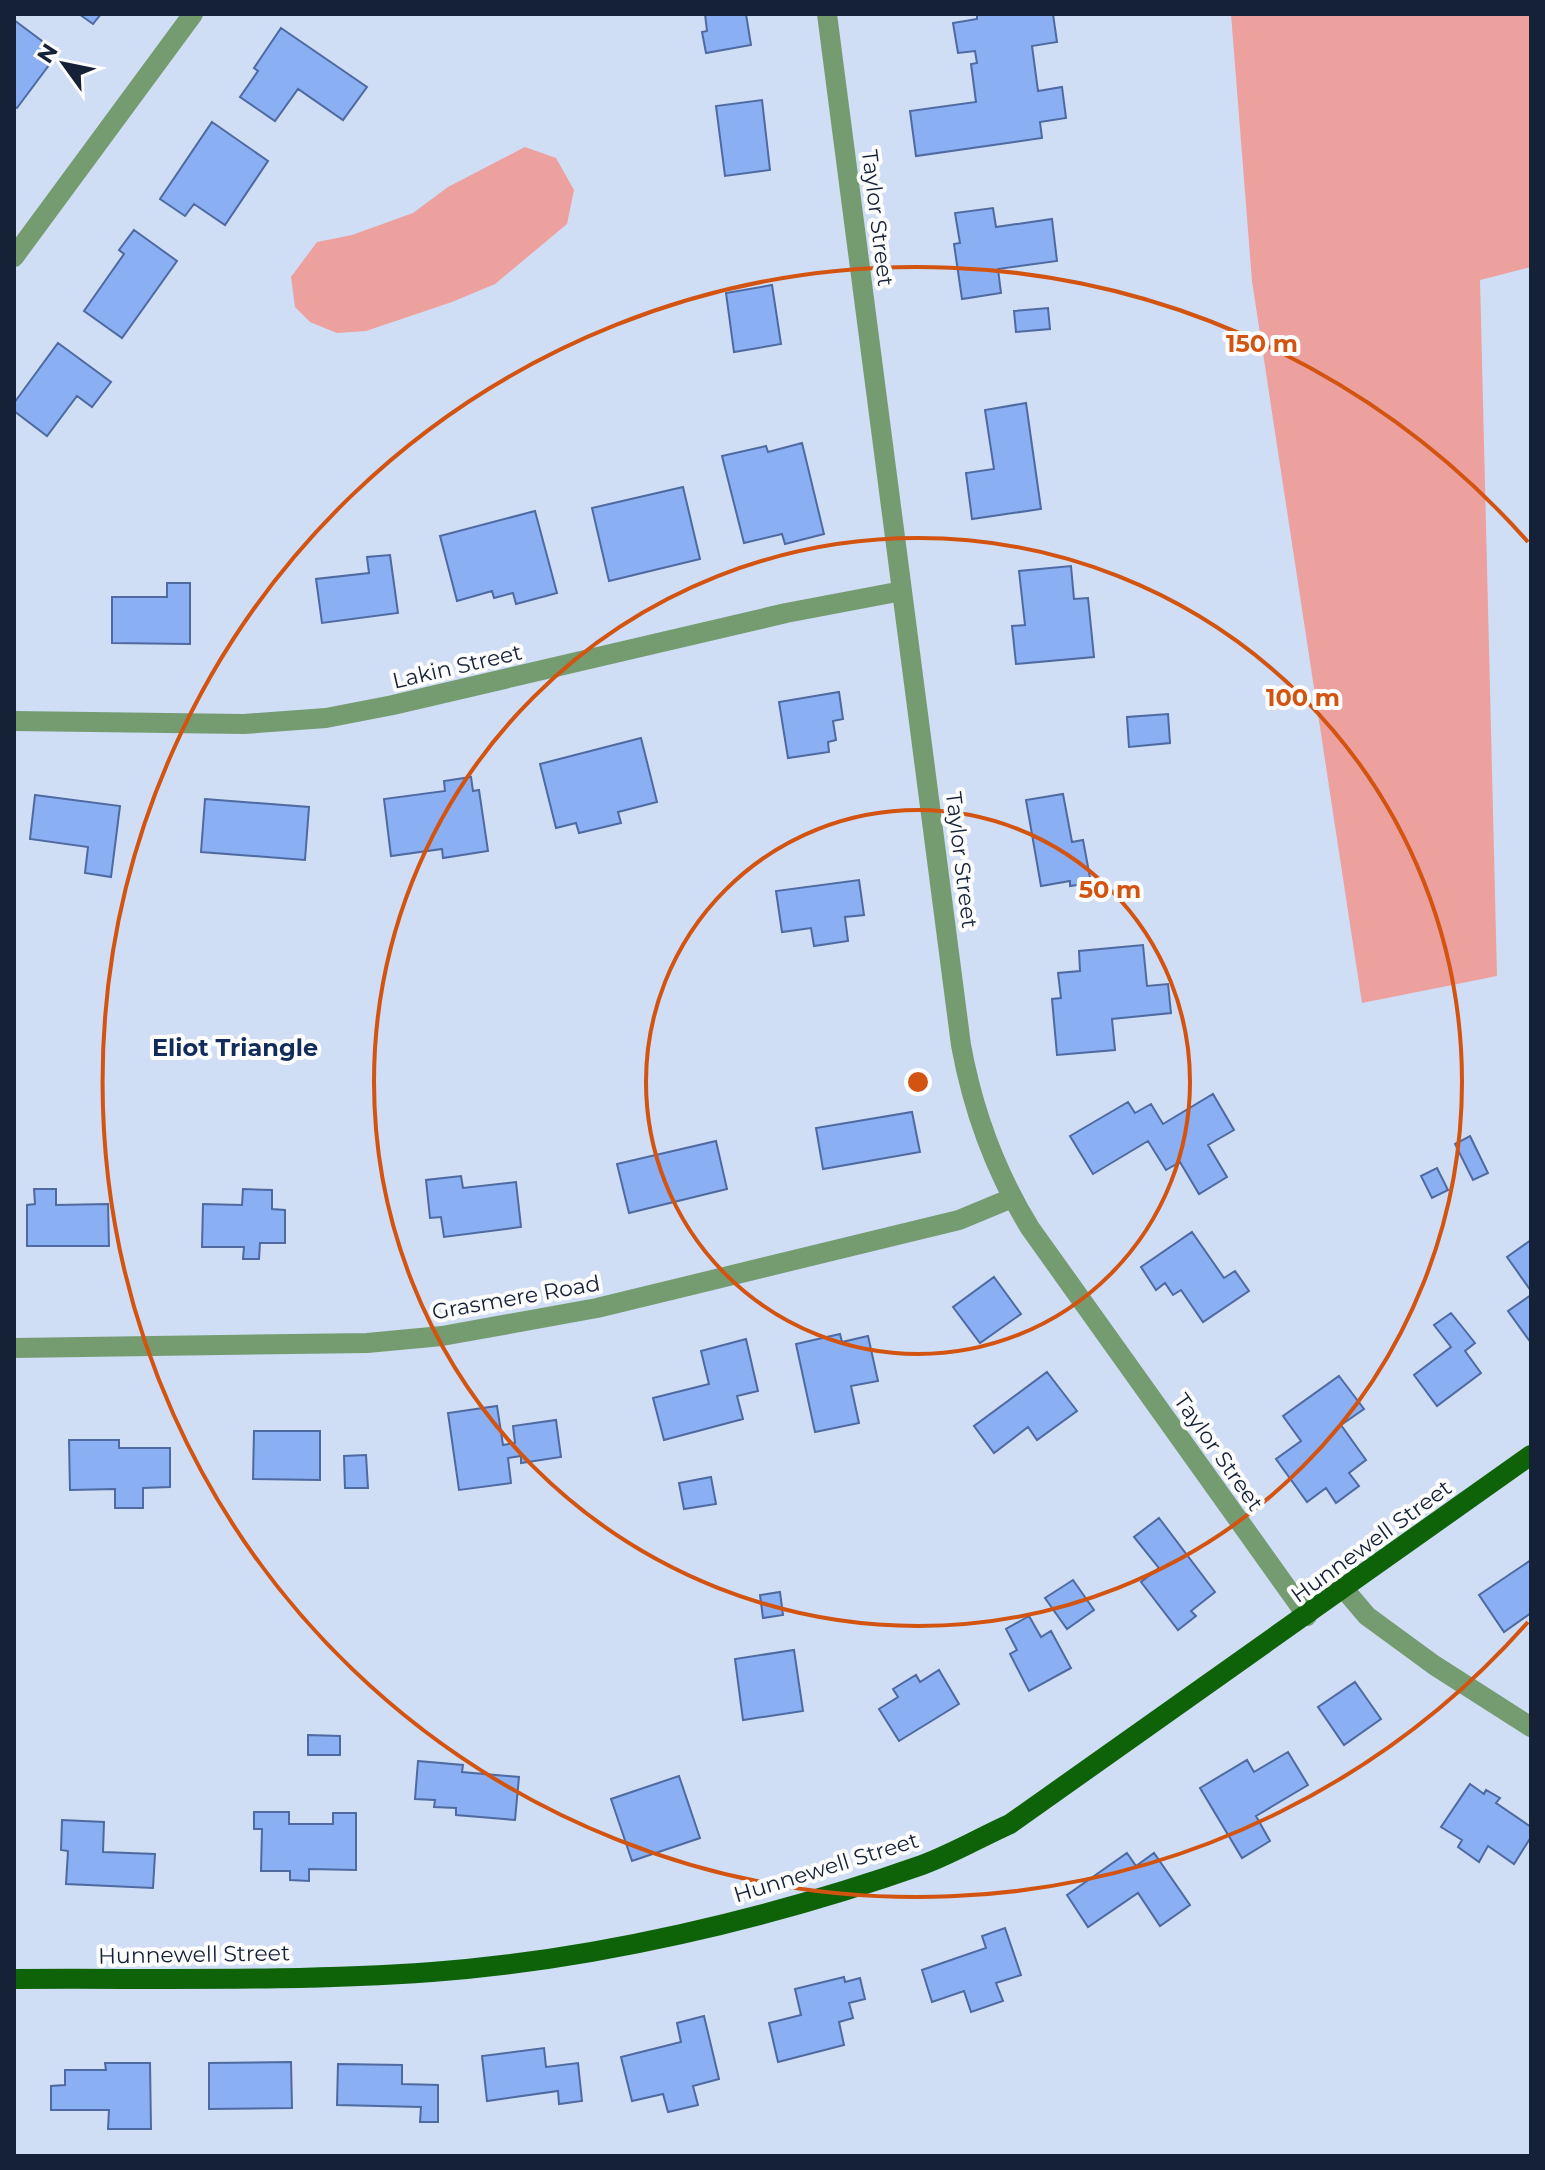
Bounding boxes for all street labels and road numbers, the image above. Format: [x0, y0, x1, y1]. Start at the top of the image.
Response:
street label: Taylor Street [856, 148, 899, 288]
street label: Lakin Street [390, 638, 525, 695]
street label: Taylor Street [940, 790, 983, 930]
street label: Grasmere Road [430, 1269, 602, 1326]
street label: Taylor Street [1168, 1388, 1269, 1516]
street label: Hunnewell Street [1286, 1474, 1457, 1609]
street label: Hunnewell Street [730, 1826, 922, 1908]
street label: Hunnewell Street [98, 1939, 290, 1970]

